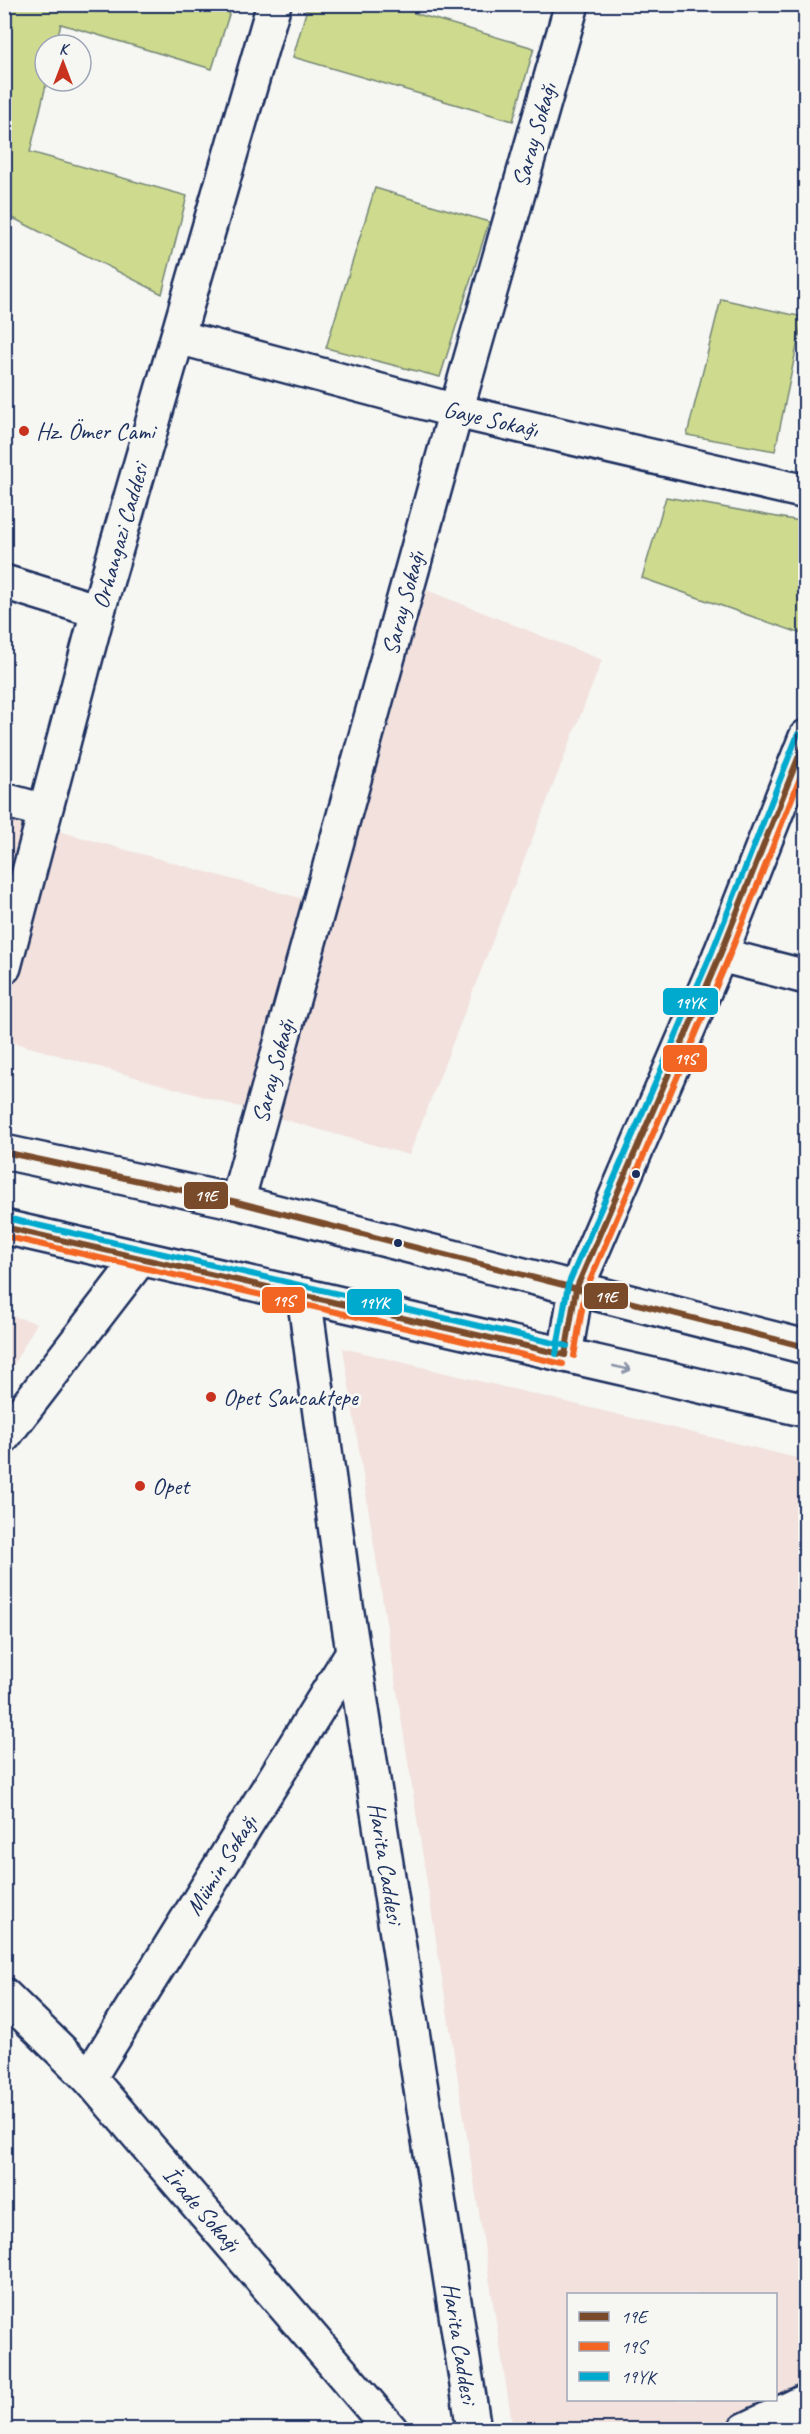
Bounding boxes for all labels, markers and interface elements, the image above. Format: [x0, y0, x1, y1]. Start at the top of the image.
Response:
north arrow [33, 33, 93, 93]
text: K [59, 39, 71, 59]
street label: Saray Sokağı [505, 78, 564, 190]
street label: Gaye Sokağı [441, 394, 543, 445]
place label: Hz. Ömer Cami [36, 416, 158, 446]
marker: Hz. Ömer Cami [17, 424, 31, 438]
street label: Orhangazi Caddesi [85, 456, 156, 612]
street label: Saray Sokağı [375, 546, 432, 658]
line badge: 19YK [662, 987, 719, 1016]
text: 19YK [675, 993, 708, 1013]
street label: Saray Sokağı [245, 1014, 302, 1126]
line badge: 19S [662, 1044, 708, 1073]
text: 19S [674, 1049, 700, 1069]
unlabelled marker [630, 1168, 642, 1180]
line badge: 19E [183, 1181, 229, 1210]
text: 19E [195, 1186, 220, 1206]
unlabelled marker [392, 1237, 404, 1249]
line badge: 19E [583, 1282, 629, 1310]
line badge: 19S [261, 1286, 306, 1314]
text: 19E [595, 1287, 620, 1307]
line badge: 19YK [346, 1288, 403, 1316]
text: 19S [272, 1291, 298, 1311]
text: 19YK [359, 1293, 392, 1313]
one-way arrow [612, 1363, 632, 1374]
place label: Opet Sancaktepe [223, 1382, 360, 1412]
marker: Opet Sancaktepe [204, 1390, 218, 1404]
place label: Opet [152, 1471, 191, 1501]
marker: Opet [133, 1479, 147, 1493]
street label: Harita Caddesi [362, 1800, 411, 1929]
street label: Mümin Sokağı [178, 1808, 264, 1921]
street label: İrade Sokağı [157, 2160, 248, 2259]
street label: Harita Caddesi [436, 2280, 485, 2409]
legend [567, 2293, 777, 2401]
text: 19E [621, 2306, 649, 2328]
text: 19S [621, 2336, 649, 2358]
text: 19YK [621, 2366, 658, 2388]

